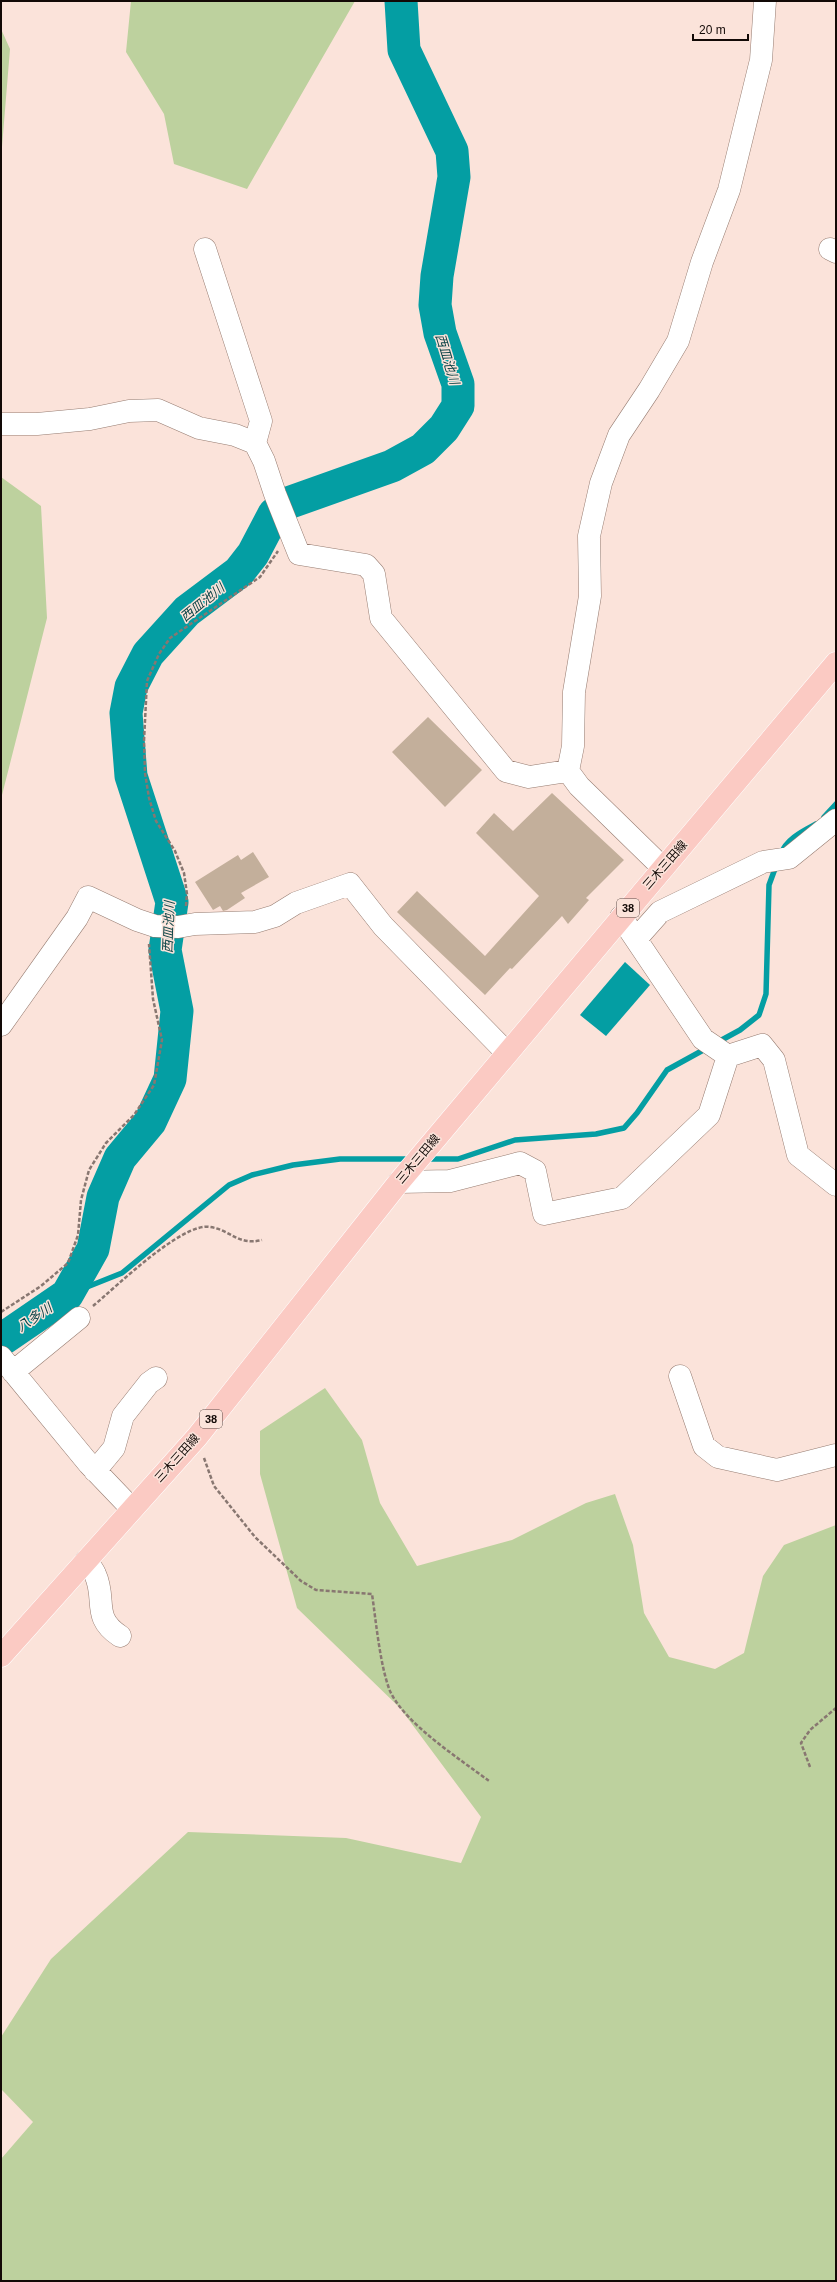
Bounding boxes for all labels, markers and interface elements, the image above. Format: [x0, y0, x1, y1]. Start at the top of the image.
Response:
scale bar [693, 16, 748, 42]
text: 20 m [699, 23, 726, 37]
water label: 西皿池川 [433, 332, 463, 388]
water label: 西皿池川 [177, 579, 229, 625]
street label: 三木三田線 [640, 838, 690, 892]
water label: 西皿池川 [160, 899, 177, 953]
road number: 38 [617, 899, 639, 917]
street label: 三木三田線 [393, 1132, 443, 1186]
water label: 八多川 [14, 1299, 56, 1335]
road number: 38 [200, 1410, 222, 1428]
street label: 三木三田線 [152, 1431, 202, 1485]

